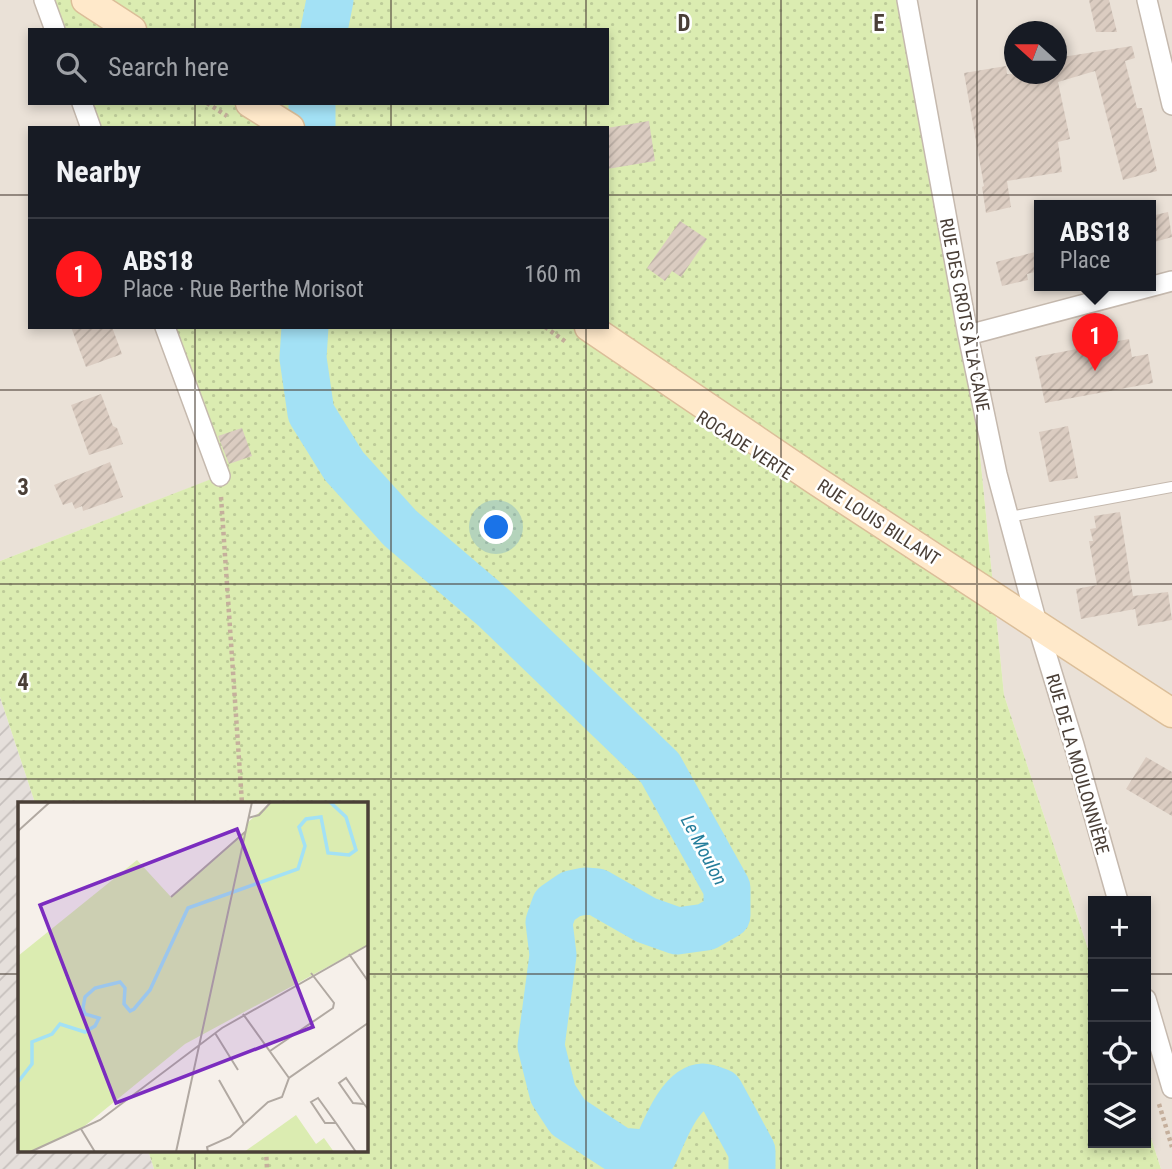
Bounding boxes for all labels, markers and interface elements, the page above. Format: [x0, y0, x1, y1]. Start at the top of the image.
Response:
text: D [678, 10, 691, 37]
text: E [873, 10, 885, 37]
north arrow [1004, 21, 1067, 84]
search box [28, 28, 609, 105]
icon: search [52, 48, 90, 86]
text: Search here [108, 52, 229, 82]
text: Nearby [56, 154, 141, 189]
popup [1034, 200, 1156, 291]
street label: RUE DES CROTS À LA CANE [936, 216, 994, 414]
text: ABS18 [1060, 217, 1130, 247]
text: ABS18 [123, 246, 193, 276]
text: Place [1060, 247, 1110, 274]
text: 1 [73, 261, 85, 288]
text: 160 m [524, 261, 581, 288]
text: Place · Rue Berthe Morisot [123, 276, 364, 303]
pin: 1 [1072, 313, 1118, 371]
street label: ROCADE VERTE [693, 406, 797, 484]
text: 3 [17, 474, 29, 501]
street label: RUE LOUIS BILLANT [814, 475, 944, 569]
your location [479, 510, 513, 544]
text: 4 [17, 669, 29, 696]
street label: RUE DE LA MOULONNIÈRE [1042, 671, 1114, 857]
inset map [18, 802, 368, 1152]
water label: Le Moulon [676, 811, 732, 889]
map controls [1088, 896, 1151, 1148]
button: + [1088, 896, 1151, 959]
button: − [1088, 959, 1151, 1022]
button: locate [1088, 1022, 1151, 1085]
button: layers [1088, 1085, 1151, 1148]

